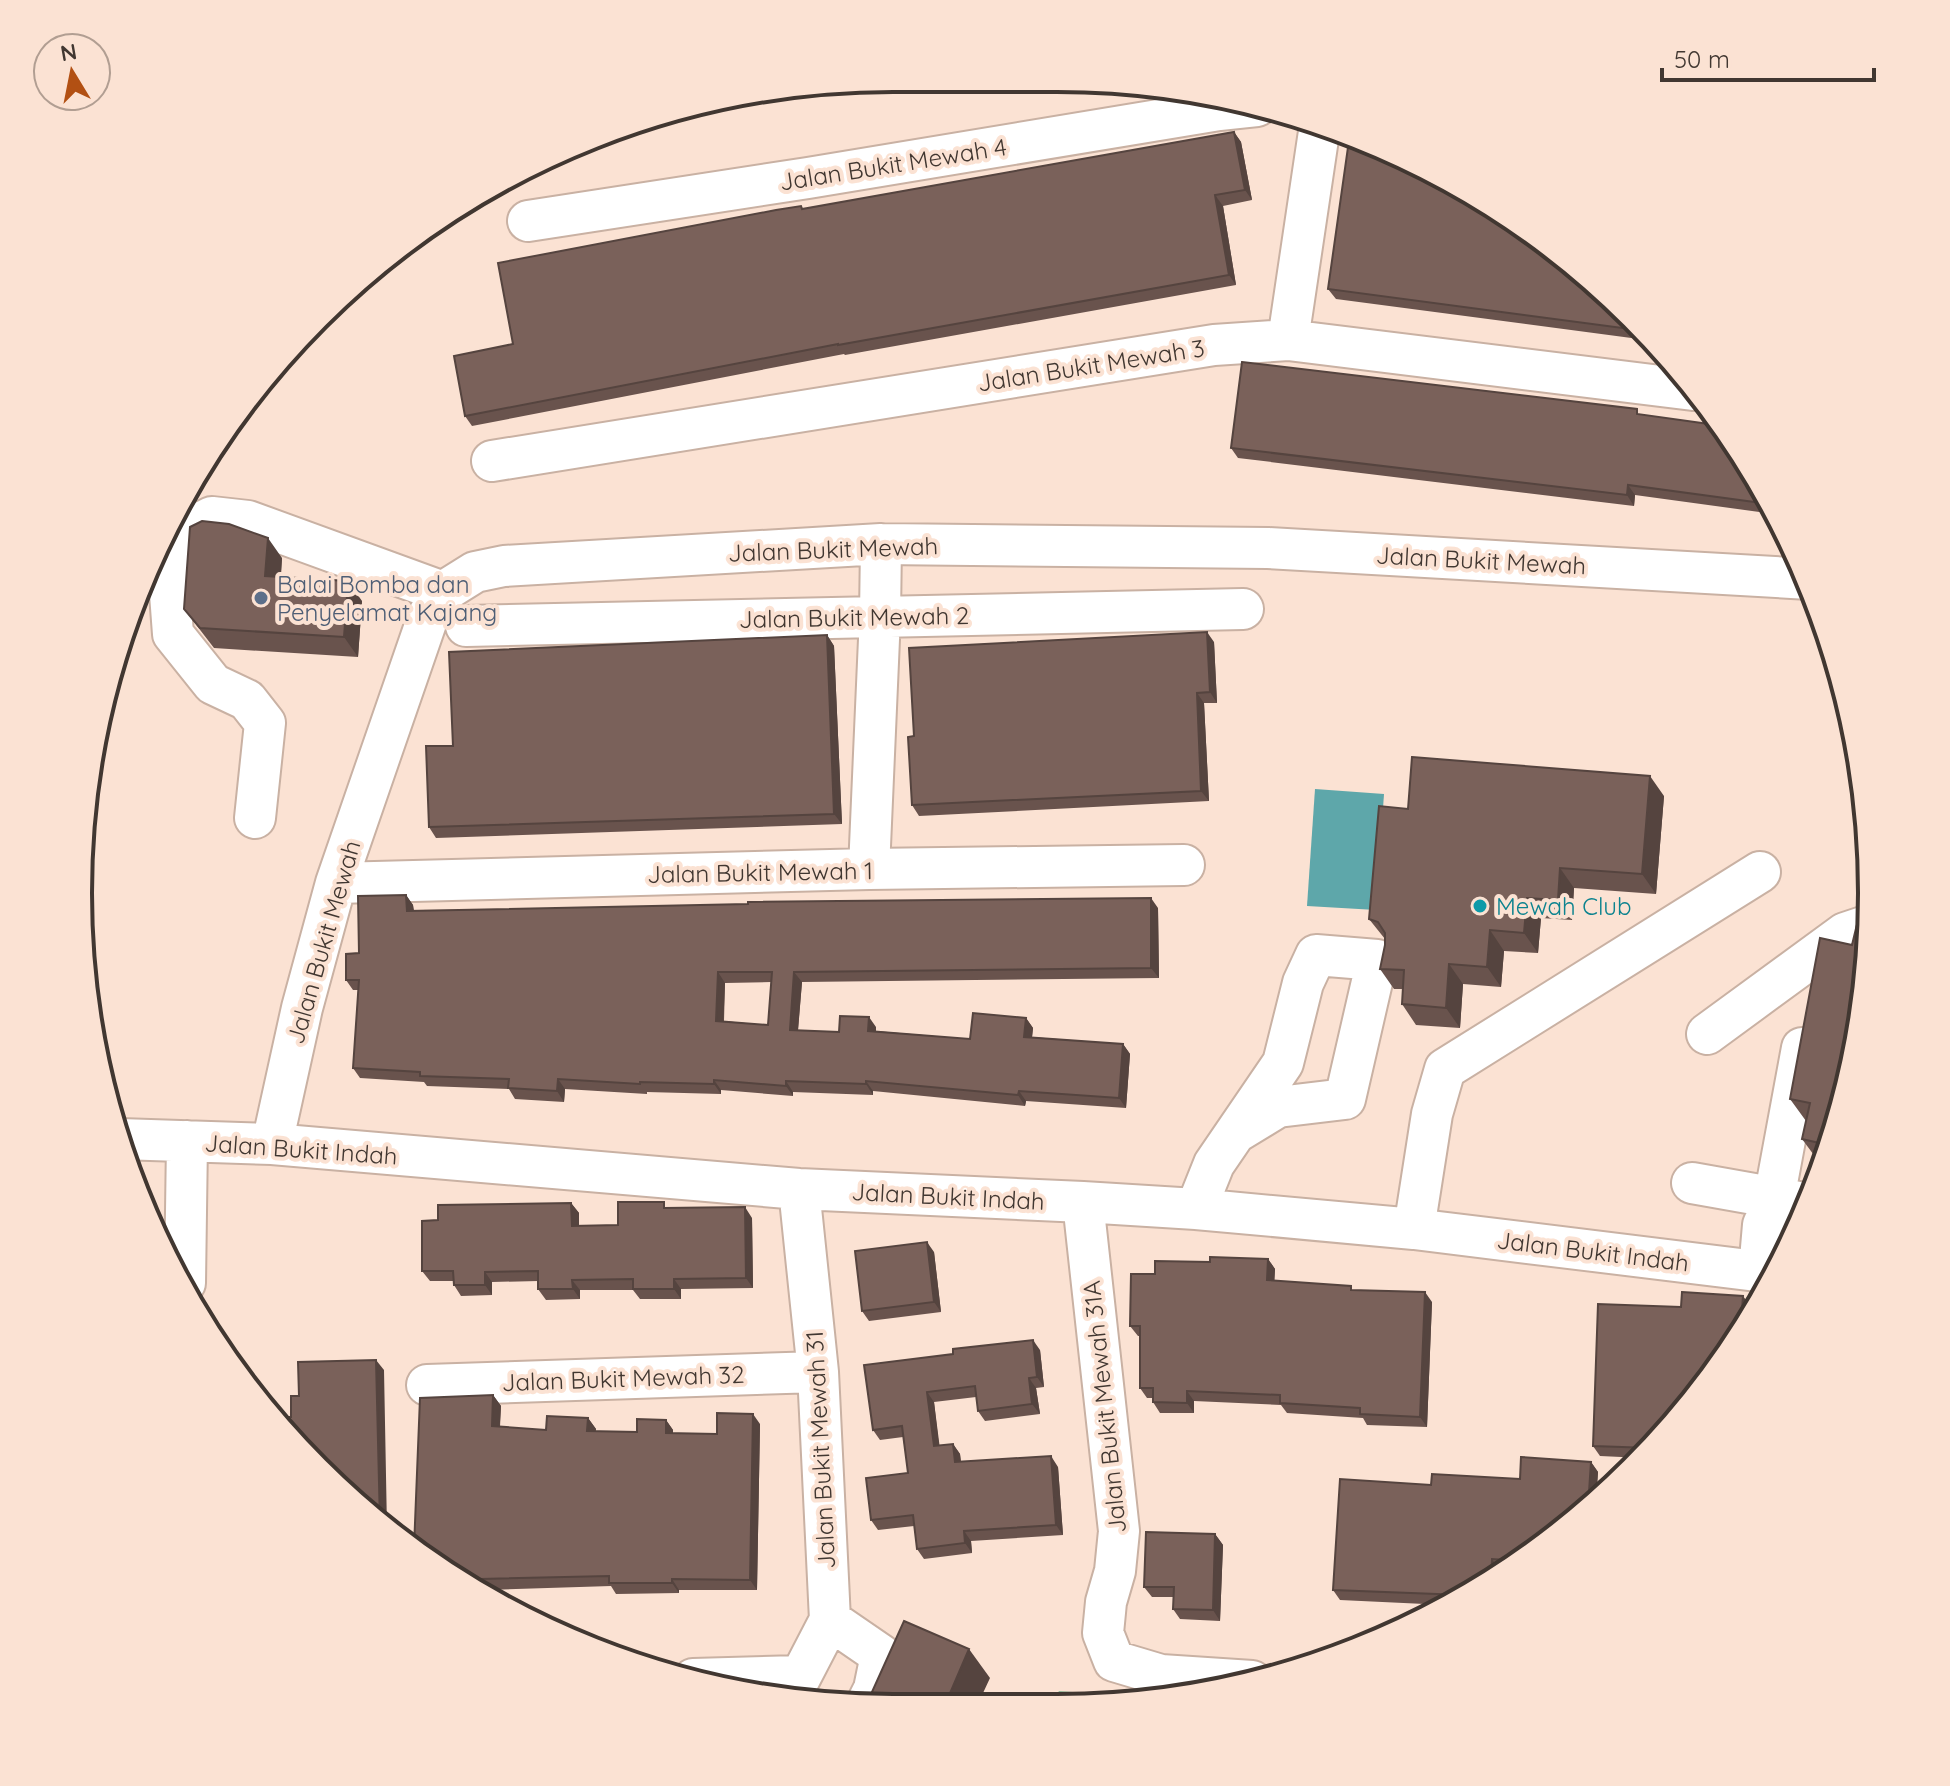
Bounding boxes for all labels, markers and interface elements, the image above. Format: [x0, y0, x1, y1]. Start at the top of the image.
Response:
north arrow [32, 32, 112, 112]
scale bar [1662, 32, 1874, 82]
text: N [58, 37, 79, 67]
text: 50 m [1674, 44, 1730, 74]
street label: Jalan Bukit Mewah 4 [777, 131, 1009, 197]
street label: Jalan Bukit Mewah 3 [975, 332, 1207, 398]
street label: Jalan Bukit Mewah [727, 530, 939, 568]
street label: Jalan Bukit Mewah [1375, 540, 1587, 580]
place label: Balai Bomba dan Penyelamat Kajang [277, 569, 497, 627]
marker: Balai Bomba dan Penyelamat Kajang [252, 589, 270, 607]
street label: Jalan Bukit Mewah 2 [739, 600, 969, 634]
street label: Jalan Bukit Mewah [280, 837, 366, 1047]
street label: Jalan Bukit Mewah 1 [647, 855, 873, 889]
place label: Mewah Club [1496, 891, 1632, 921]
marker: Mewah Club [1471, 897, 1489, 915]
street label: Jalan Bukit Indah [204, 1127, 398, 1171]
street label: Jalan Bukit Indah [851, 1176, 1045, 1216]
street label: Jalan Bukit Indah [1495, 1224, 1691, 1278]
street label: Jalan Bukit Mewah 31A [1076, 1279, 1132, 1535]
street label: Jalan Bukit Mewah 31 [799, 1330, 841, 1570]
street label: Jalan Bukit Mewah 32 [501, 1359, 745, 1397]

